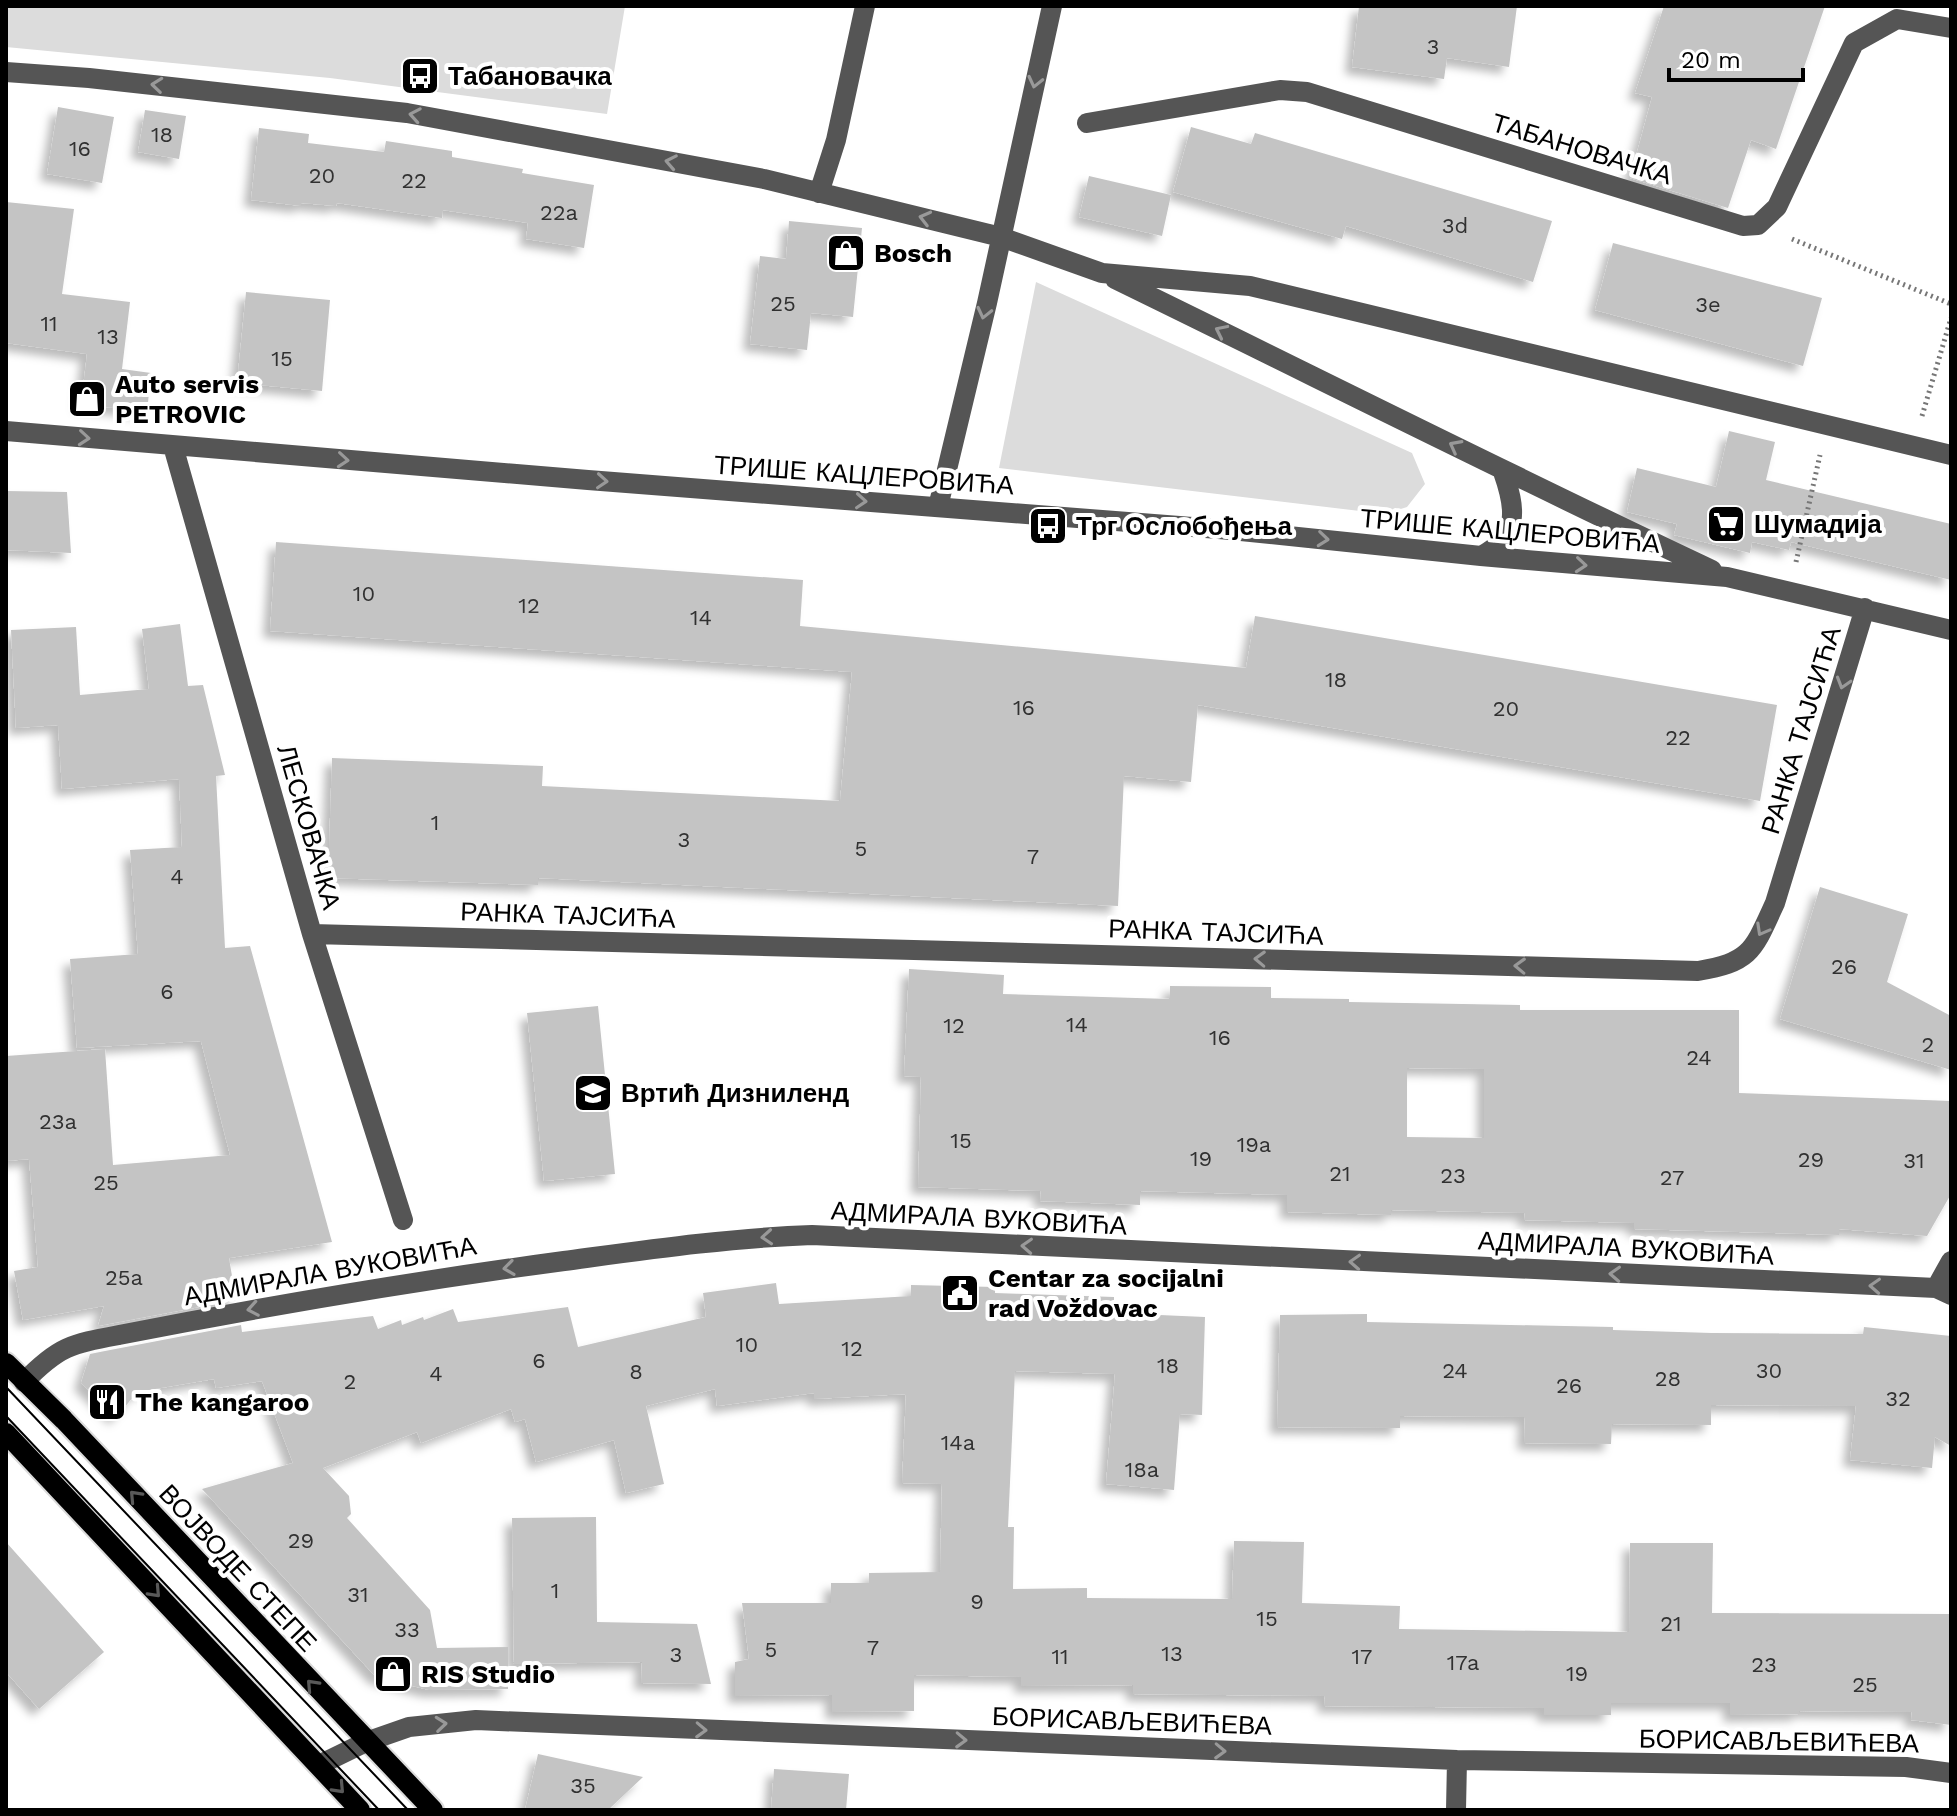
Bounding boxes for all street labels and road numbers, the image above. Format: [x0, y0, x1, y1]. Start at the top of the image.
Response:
street label: ТАБАНОВАЧКА [1488, 107, 1676, 191]
street label: ТРИШЕ КАЦЛЕРОВИЋА [713, 450, 1016, 500]
street label: ТРИШЕ КАЦЛЕРОВИЋА [1359, 503, 1662, 559]
street label: РАНКА ТАЈСИЋА [1755, 622, 1847, 837]
street label: ЛЕСКОВАЧКА [271, 741, 347, 913]
street label: РАНКА ТАЈСИЋА [460, 896, 677, 934]
street label: РАНКА ТАЈСИЋА [1108, 913, 1325, 951]
street label: АДМИРАЛА ВУКОВИЋА [830, 1195, 1129, 1241]
street label: АДМИРАЛА ВУКОВИЋА [1477, 1225, 1776, 1271]
street label: АДМИРАЛА ВУКОВИЋА [181, 1230, 479, 1312]
street label: ВОЈВОДЕ СТЕПЕ [153, 1478, 323, 1658]
street label: БОРИСАВЉЕВИЋЕВА [991, 1701, 1273, 1741]
street label: БОРИСАВЉЕВИЋЕВА [1639, 1724, 1920, 1758]

